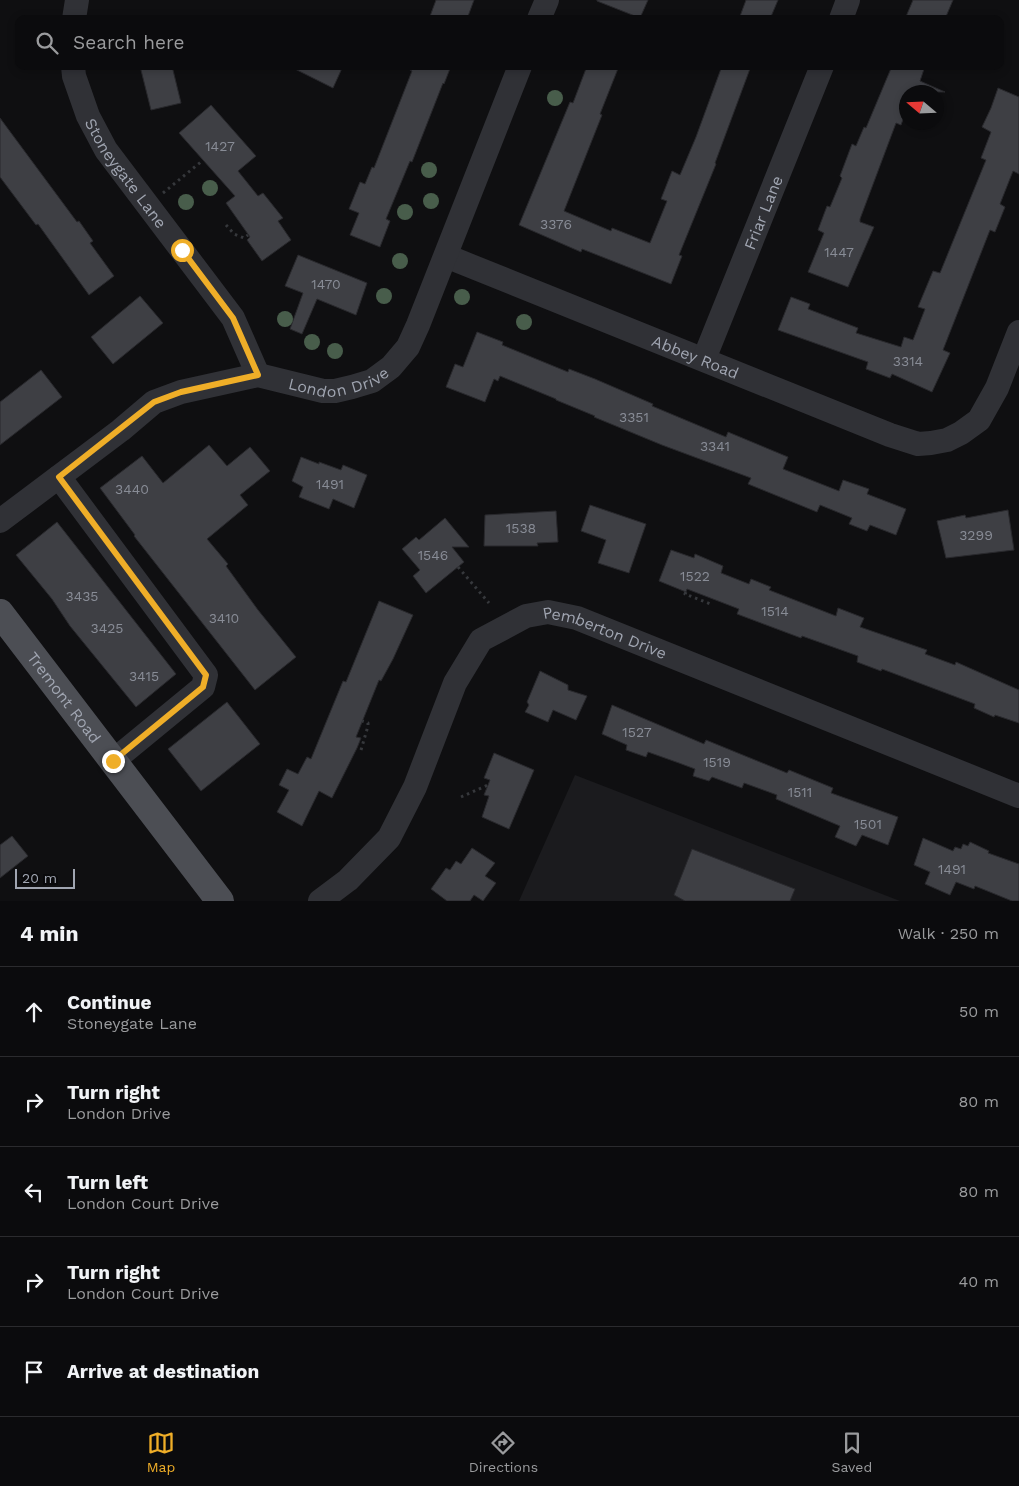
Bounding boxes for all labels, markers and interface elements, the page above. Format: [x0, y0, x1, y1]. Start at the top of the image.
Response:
search box [15, 15, 1004, 70]
icon: search [33, 29, 61, 57]
text: Search here [73, 31, 184, 54]
north arrow [899, 85, 944, 130]
street label: Stoneygate Lane [81, 115, 171, 232]
house number: 1427 [205, 138, 235, 154]
street label: Friar Lane [740, 173, 787, 253]
house number: 3376 [540, 216, 572, 232]
route start [171, 239, 194, 262]
house number: 1447 [824, 244, 854, 260]
house number: 1470 [311, 276, 341, 292]
street label: Abbey Road [649, 331, 741, 383]
house number: 3314 [893, 353, 923, 369]
street label: London Drive [287, 363, 393, 402]
house number: 3351 [619, 409, 649, 425]
house number: 3341 [700, 438, 730, 454]
house number: 1491 [316, 476, 344, 492]
house number: 3440 [115, 481, 149, 497]
house number: 1538 [506, 520, 536, 536]
house number: 3299 [959, 527, 993, 543]
house number: 1546 [418, 547, 448, 563]
house number: 1522 [680, 568, 710, 584]
house number: 3435 [65, 588, 99, 604]
street label: Pemberton Drive [541, 602, 669, 663]
house number: 1514 [761, 603, 789, 619]
house number: 3410 [209, 610, 239, 626]
house number: 3425 [90, 620, 124, 636]
street label: Tremont Road [23, 648, 105, 747]
house number: 3415 [129, 668, 159, 684]
house number: 1527 [622, 724, 652, 740]
route end [102, 750, 125, 773]
house number: 1519 [703, 754, 731, 770]
house number: 1511 [788, 784, 812, 800]
house number: 1501 [854, 816, 882, 832]
house number: 1491 [938, 861, 966, 877]
scale bar [15, 866, 75, 889]
text: 20 m [22, 870, 57, 886]
text: 4 min [20, 921, 78, 946]
text: Walk · 250 m [898, 924, 999, 943]
text: Continue [67, 991, 151, 1014]
icon: ahead [20, 998, 48, 1026]
text: 50 m [959, 1002, 999, 1021]
text: Stoneygate Lane [67, 1014, 197, 1033]
text: Turn right [67, 1081, 160, 1104]
icon: right [20, 1088, 48, 1116]
text: 80 m [958, 1092, 999, 1111]
text: London Drive [67, 1104, 171, 1123]
text: Turn left [67, 1171, 148, 1194]
icon: left [20, 1178, 48, 1206]
text: 80 m [958, 1182, 999, 1201]
text: London Court Drive [67, 1194, 219, 1213]
text: Turn right [67, 1261, 160, 1284]
icon: right [20, 1268, 48, 1296]
text: 40 m [959, 1272, 999, 1291]
text: London Court Drive [67, 1284, 219, 1303]
icon: arrive [20, 1358, 48, 1386]
text: Arrive at destination [67, 1360, 259, 1383]
tab: Map [147, 1429, 175, 1475]
tab: Directions [469, 1429, 538, 1475]
tab: Saved [832, 1429, 872, 1475]

